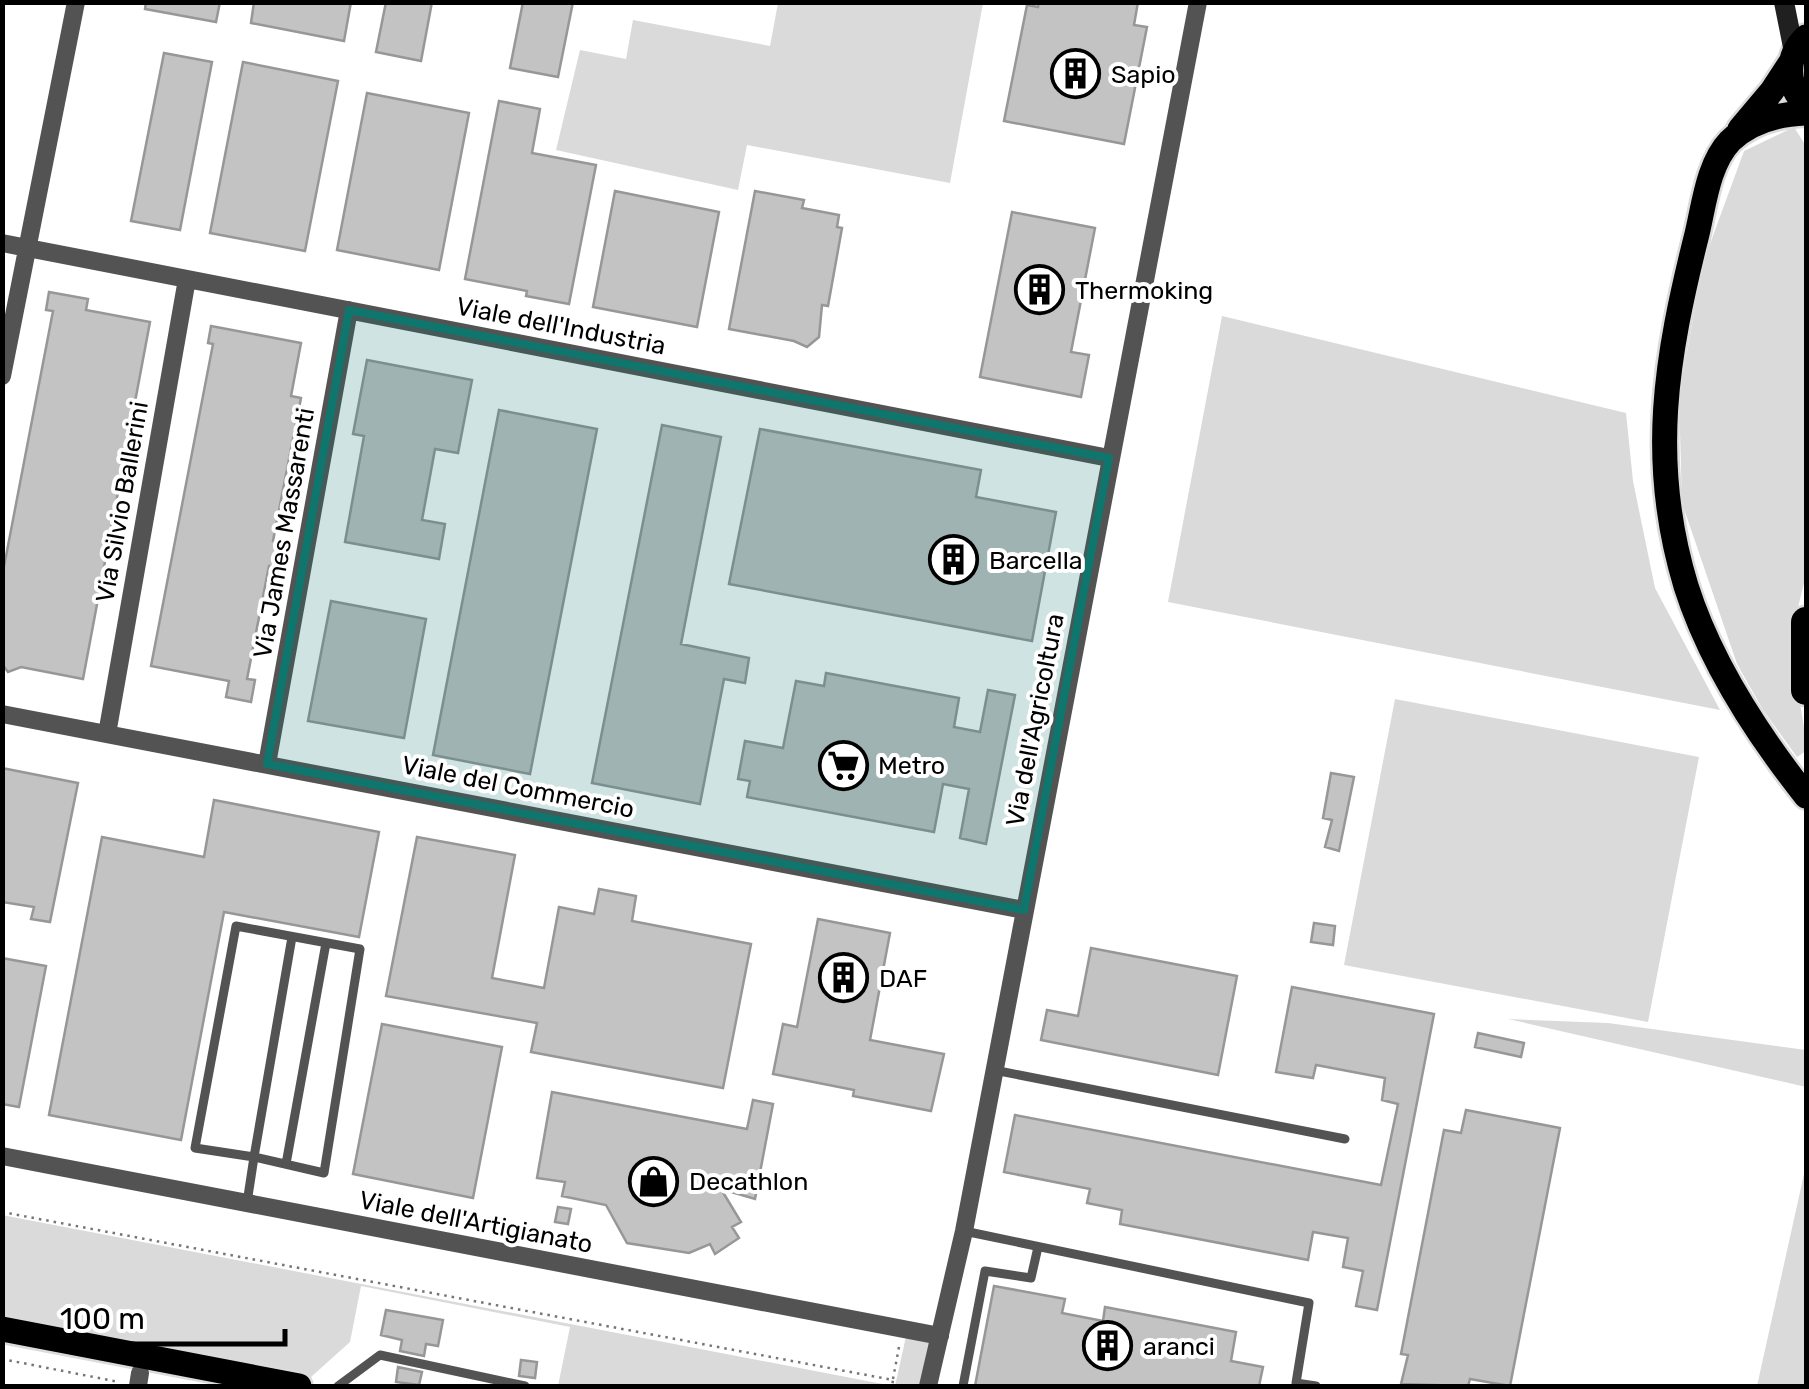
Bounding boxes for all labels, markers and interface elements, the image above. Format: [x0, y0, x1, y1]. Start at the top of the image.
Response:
building icon: Sapio [1050, 48, 1102, 100]
place label: Sapio [1111, 60, 1176, 89]
building icon: Thermoking [1014, 264, 1066, 316]
place label: Thermoking [1075, 276, 1213, 305]
street label: Viale dell'Industria [454, 291, 668, 361]
street label: Via Silvio Ballerini [90, 399, 154, 605]
street label: Via James Massarenti [248, 405, 320, 661]
building icon: Barcella [928, 534, 980, 586]
place label: Barcella [989, 546, 1083, 575]
street label: Via dell'Agricoltura [1000, 611, 1070, 829]
supermarket icon: Metro [817, 739, 869, 791]
street label: Viale del Commercio [399, 750, 637, 824]
place label: Metro [878, 751, 945, 780]
building icon: DAF [818, 952, 870, 1004]
place label: DAF [879, 964, 927, 993]
shop icon: Decathlon [628, 1155, 680, 1207]
place label: Decathlon [689, 1167, 808, 1196]
street label: Viale dell'Artigianato [357, 1185, 595, 1259]
scale bar [45, 1284, 285, 1346]
text: 100 m [60, 1301, 145, 1337]
building icon: aranci [1082, 1320, 1134, 1372]
place label: aranci [1143, 1332, 1215, 1361]

